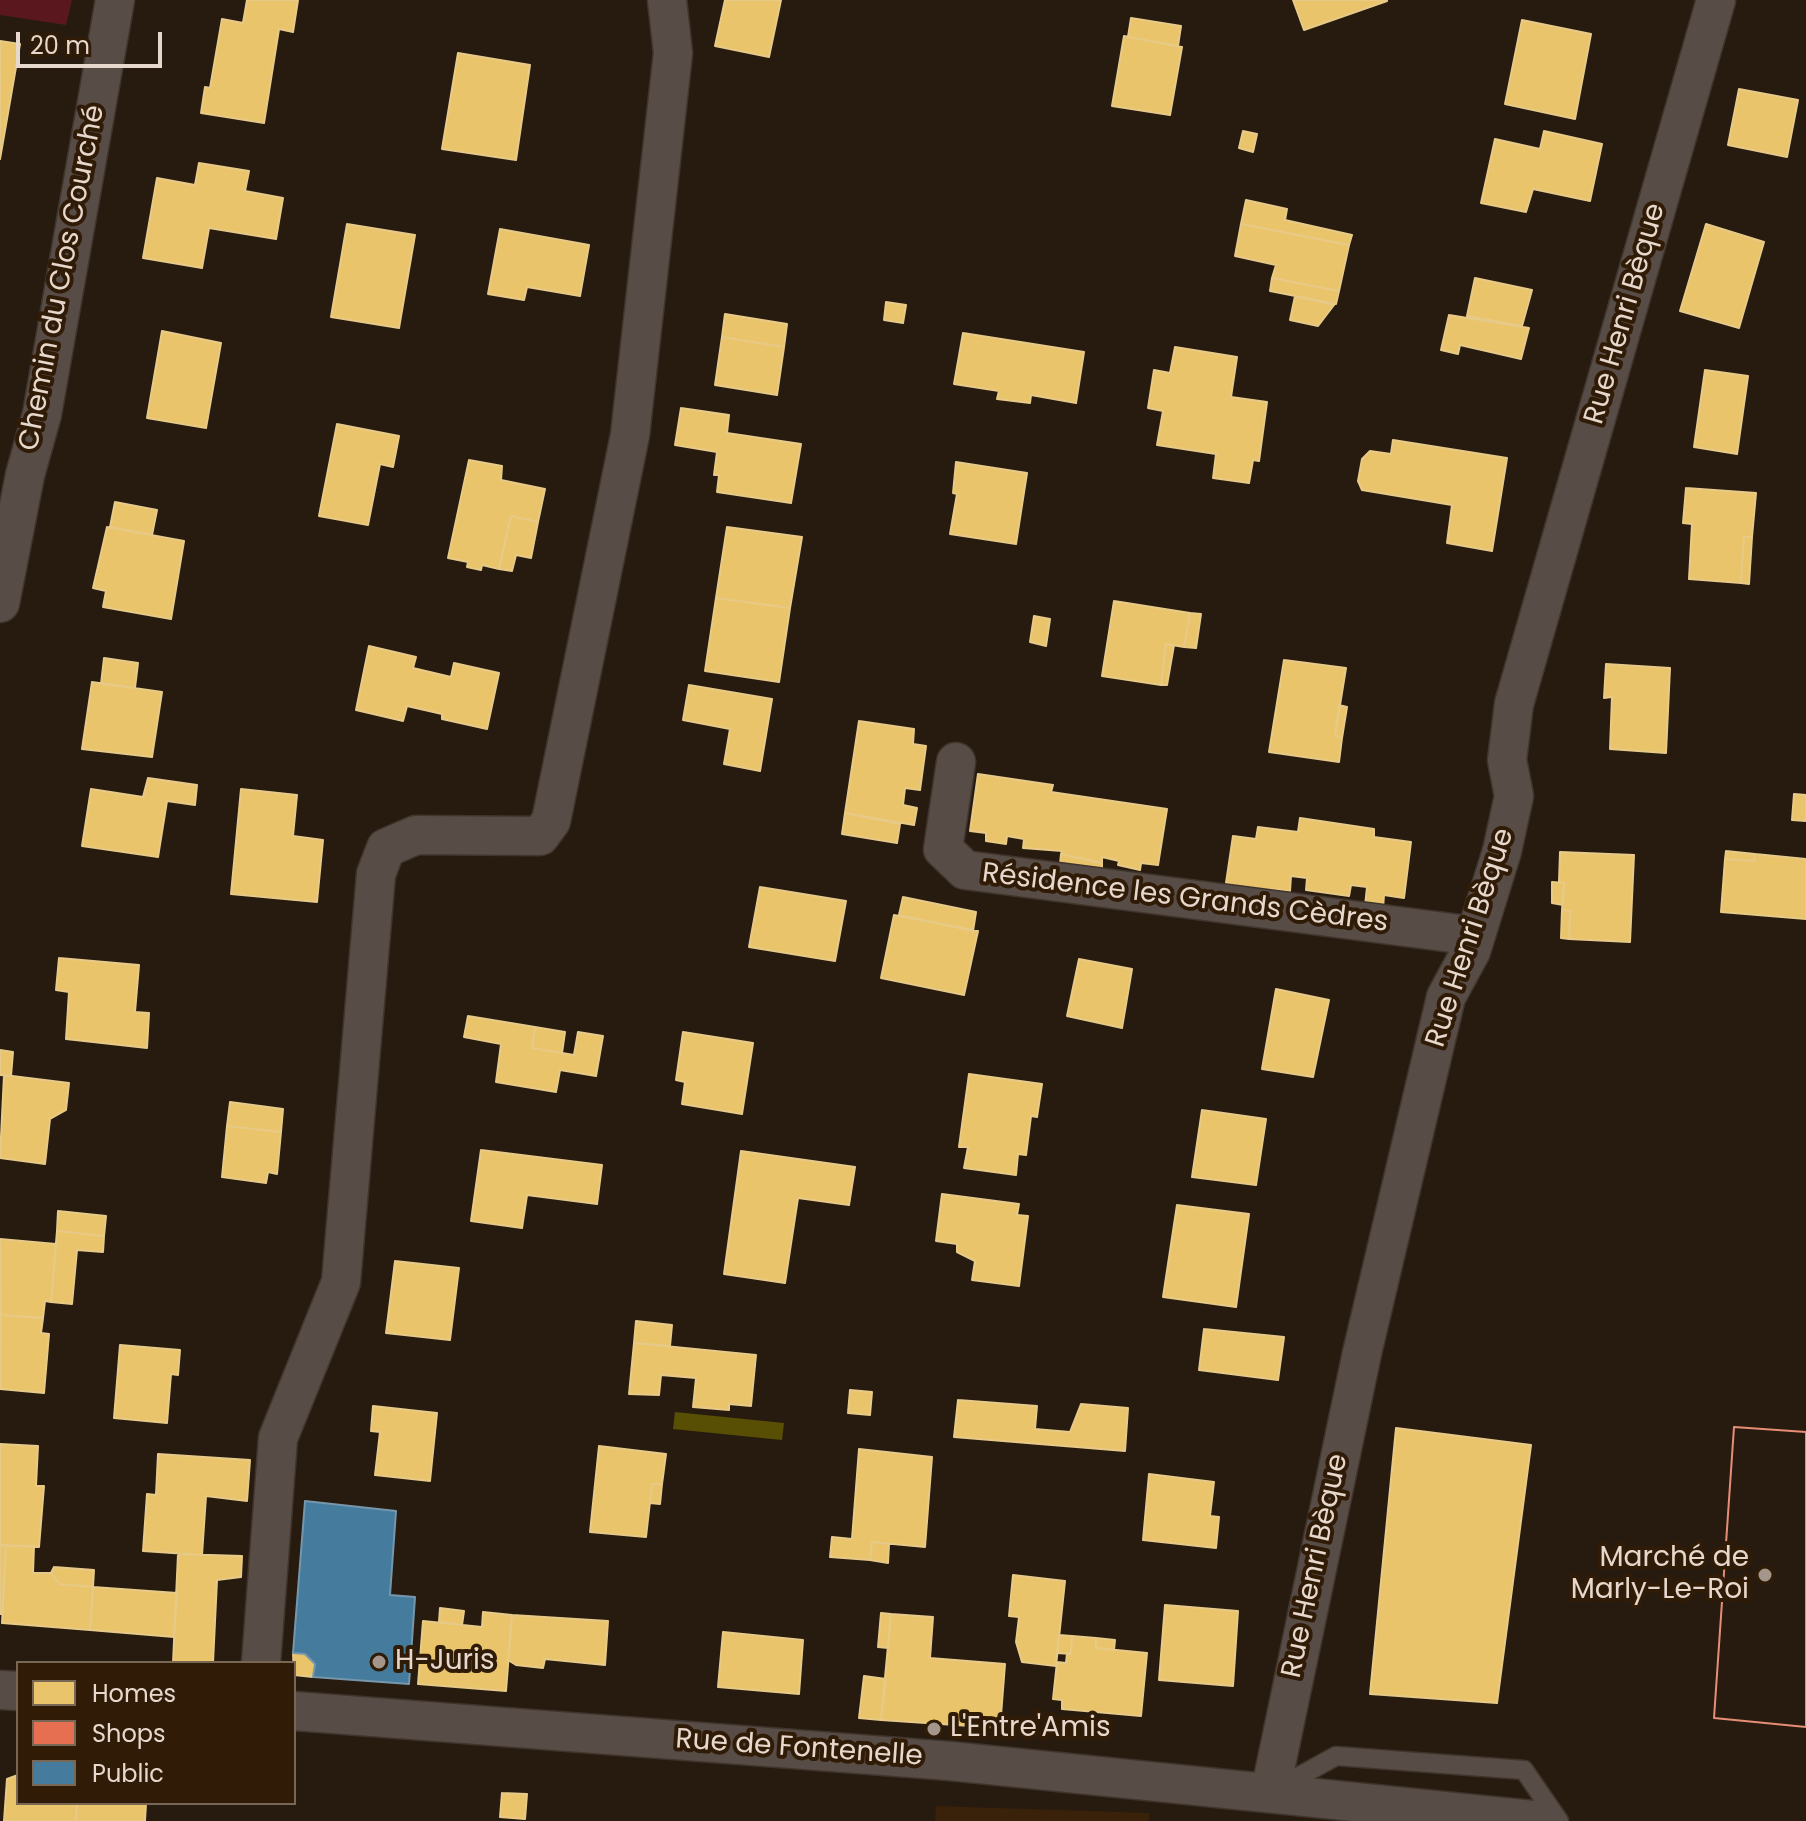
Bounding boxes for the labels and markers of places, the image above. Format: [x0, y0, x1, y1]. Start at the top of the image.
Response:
place label: Marché de Marly-Le-Roi [1571, 1542, 1749, 1608]
marker: Marché de Marly-Le-Roi [1756, 1566, 1774, 1584]
place label: H-Juris [395, 1645, 495, 1679]
marker: H-Juris [370, 1653, 388, 1671]
place label: L'Entre'Amis [950, 1712, 1110, 1746]
marker: L'Entre'Amis [925, 1720, 943, 1738]

